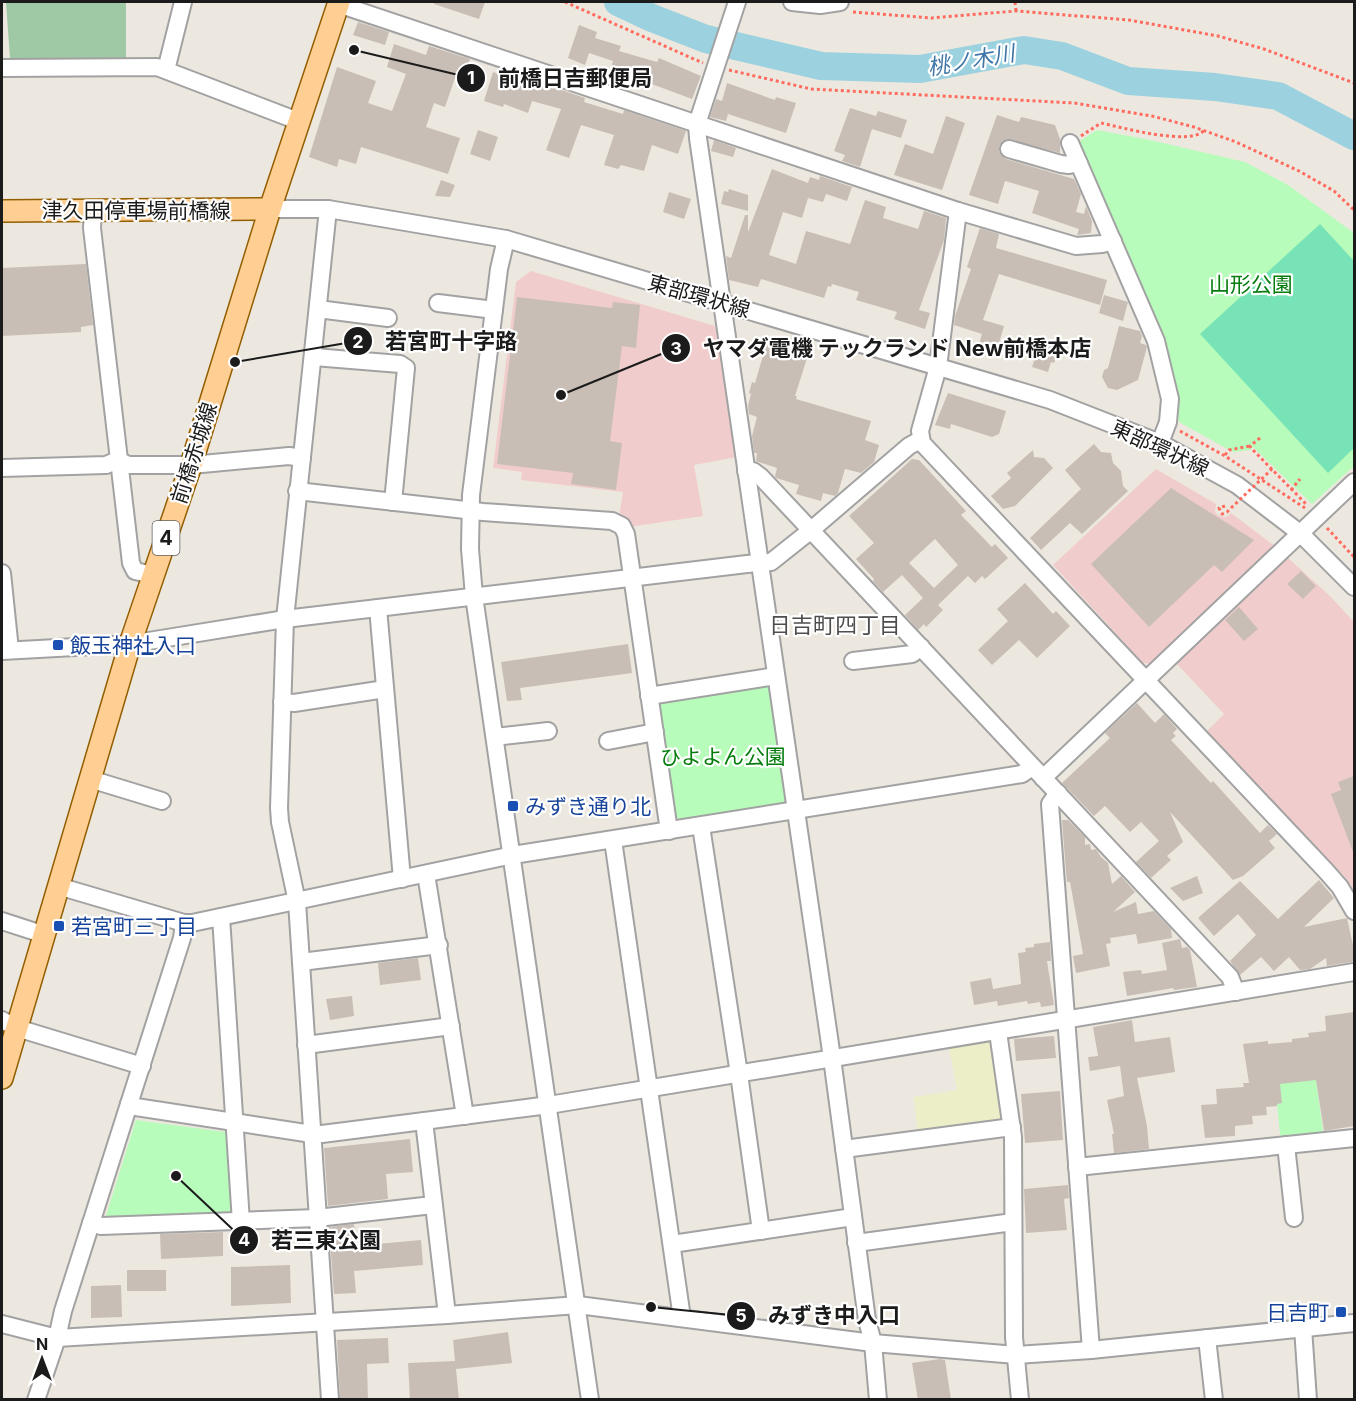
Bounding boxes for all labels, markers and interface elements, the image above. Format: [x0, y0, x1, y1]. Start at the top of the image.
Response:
water label: 桃ノ木川 [925, 39, 1019, 80]
callout: 前橋日吉郵便局 [456, 58, 664, 98]
text: 前橋日吉郵便局 [498, 65, 652, 91]
text: 1 [467, 67, 475, 88]
street label: 津久田停車場前橋線 [42, 198, 231, 223]
street label: 東部環状線 [645, 270, 753, 322]
park label: 山形公園 [1209, 272, 1293, 297]
callout: 若宮町十字路 [343, 321, 529, 361]
text: 若宮町十字路 [385, 328, 517, 354]
callout: ヤマダ電機 テックランド New前橋本店 [661, 328, 1104, 368]
text: 2 [352, 331, 364, 352]
text: ヤマダ電機 テックランド New前橋本店 [703, 335, 1091, 361]
text: 3 [670, 338, 682, 359]
street label: 前橋赤城線 [166, 399, 222, 507]
street label: 東部環状線 [1107, 414, 1213, 482]
road number: 4 [152, 521, 180, 555]
district label: 日吉町四丁目 [769, 612, 901, 638]
place label: 飯玉神社入口 [70, 633, 196, 658]
marker: 飯玉神社入口 [51, 638, 65, 652]
park label: ひよよん公園 [660, 744, 786, 769]
place label: みずき通り北 [525, 794, 651, 819]
marker: みずき通り北 [506, 799, 520, 813]
place label: 若宮町三丁目 [71, 914, 197, 939]
marker: 若宮町三丁目 [52, 919, 66, 933]
callout: 若三東公園 [229, 1220, 393, 1260]
text: 若三東公園 [271, 1227, 381, 1253]
text: 4 [238, 1229, 250, 1250]
callout: みずき中入口 [726, 1296, 912, 1336]
place label: 日吉町 [1266, 1300, 1329, 1325]
text: みずき中入口 [768, 1302, 900, 1328]
text: 5 [735, 1305, 747, 1326]
marker: 日吉町 [1334, 1305, 1348, 1319]
north arrow [12, 1329, 72, 1389]
text: N [36, 1334, 48, 1354]

